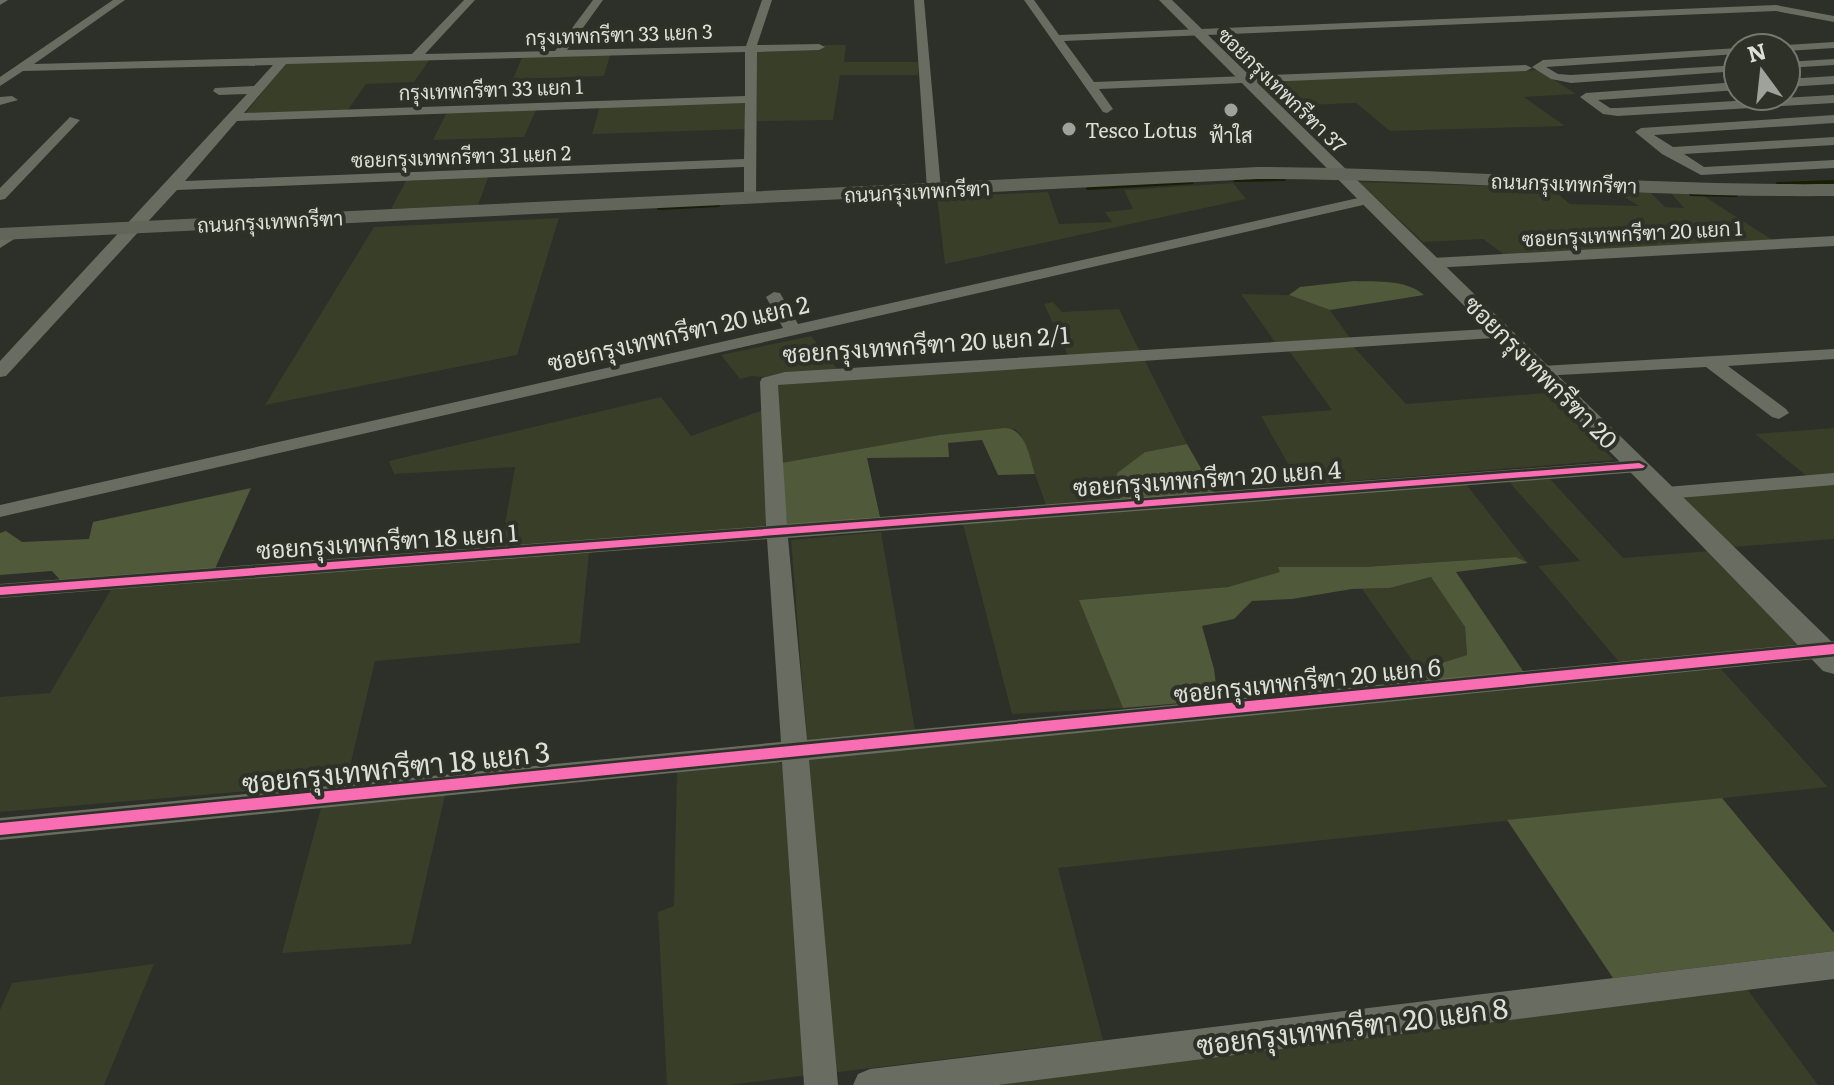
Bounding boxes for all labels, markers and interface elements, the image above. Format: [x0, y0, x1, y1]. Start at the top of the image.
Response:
street label: กรุงเทพกรีฑา 33 แยก 3 [525, 15, 713, 52]
street label: ซอยกรุงเทพกรีฑา 37 [1211, 20, 1354, 159]
north arrow [1722, 32, 1802, 112]
text: N [1743, 33, 1770, 70]
street label: กรุงเทพกรีฑา 33 แยก 1 [398, 70, 584, 107]
marker: ฟ้าใส [1222, 101, 1240, 119]
place label: Tesco Lotus [1085, 114, 1197, 144]
place label: ฟ้าใส [1209, 119, 1253, 149]
marker: Tesco Lotus [1060, 120, 1078, 138]
street label: ซอยกรุงเทพกรีฑา 31 แยก 2 [350, 136, 572, 175]
street label: ถนนกรุงเทพกรีฑา [1490, 164, 1638, 201]
street label: ถนนกรุงเทพกรีฑา [843, 171, 991, 210]
street label: ถนนกรุงเทพกรีฑา [196, 201, 344, 240]
street label: ซอยกรุงเทพกรีฑา 20 แยก 1 [1521, 211, 1743, 254]
street label: ซอยกรุงเทพกรีฑา 20 แยก 2 [544, 285, 813, 380]
street label: ซอยกรุงเทพกรีฑา 20 [1457, 286, 1627, 456]
street label: ซอยกรุงเทพกรีฑา 20 แยก 2/1 [781, 315, 1071, 371]
street label: ซอยกรุงเทพกรีฑา 20 แยก 4 [1072, 450, 1342, 505]
street label: ซอยกรุงเทพกรีฑา 18 แยก 1 [255, 513, 519, 568]
street label: ซอยกรุงเทพกรีฑา 20 แยก 6 [1172, 648, 1442, 711]
street label: ซอยกรุงเทพกรีฑา 18 แยก 3 [240, 729, 552, 804]
street label: ซอยกรุงเทพกรีฑา 20 แยก 8 [1194, 985, 1510, 1066]

